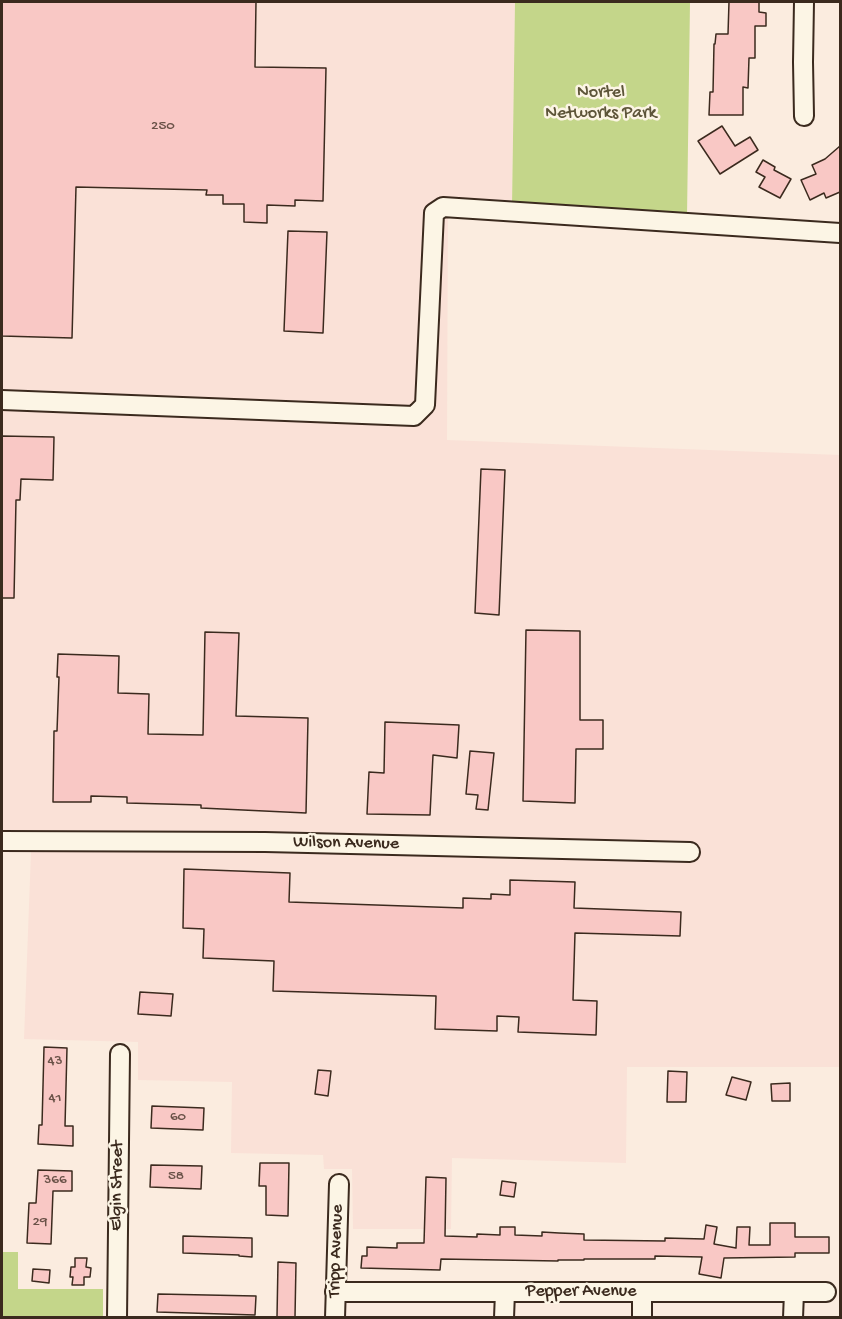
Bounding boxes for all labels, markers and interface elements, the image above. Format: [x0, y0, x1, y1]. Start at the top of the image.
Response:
park label: Nortel Networks Park [545, 82, 657, 124]
house number: 250 [151, 118, 175, 136]
street label: Wilson Avenue [293, 832, 399, 856]
house number: 43 [48, 1053, 62, 1071]
house number: 41 [48, 1090, 62, 1108]
house number: 60 [170, 1109, 186, 1127]
street label: Elgin Street [106, 1141, 130, 1231]
house number: 58 [168, 1168, 184, 1186]
house number: 366 [44, 1172, 66, 1190]
street label: Tripp Avenue [325, 1204, 349, 1298]
house number: 29 [33, 1214, 47, 1232]
street label: Pepper Avenue [526, 1281, 636, 1303]

